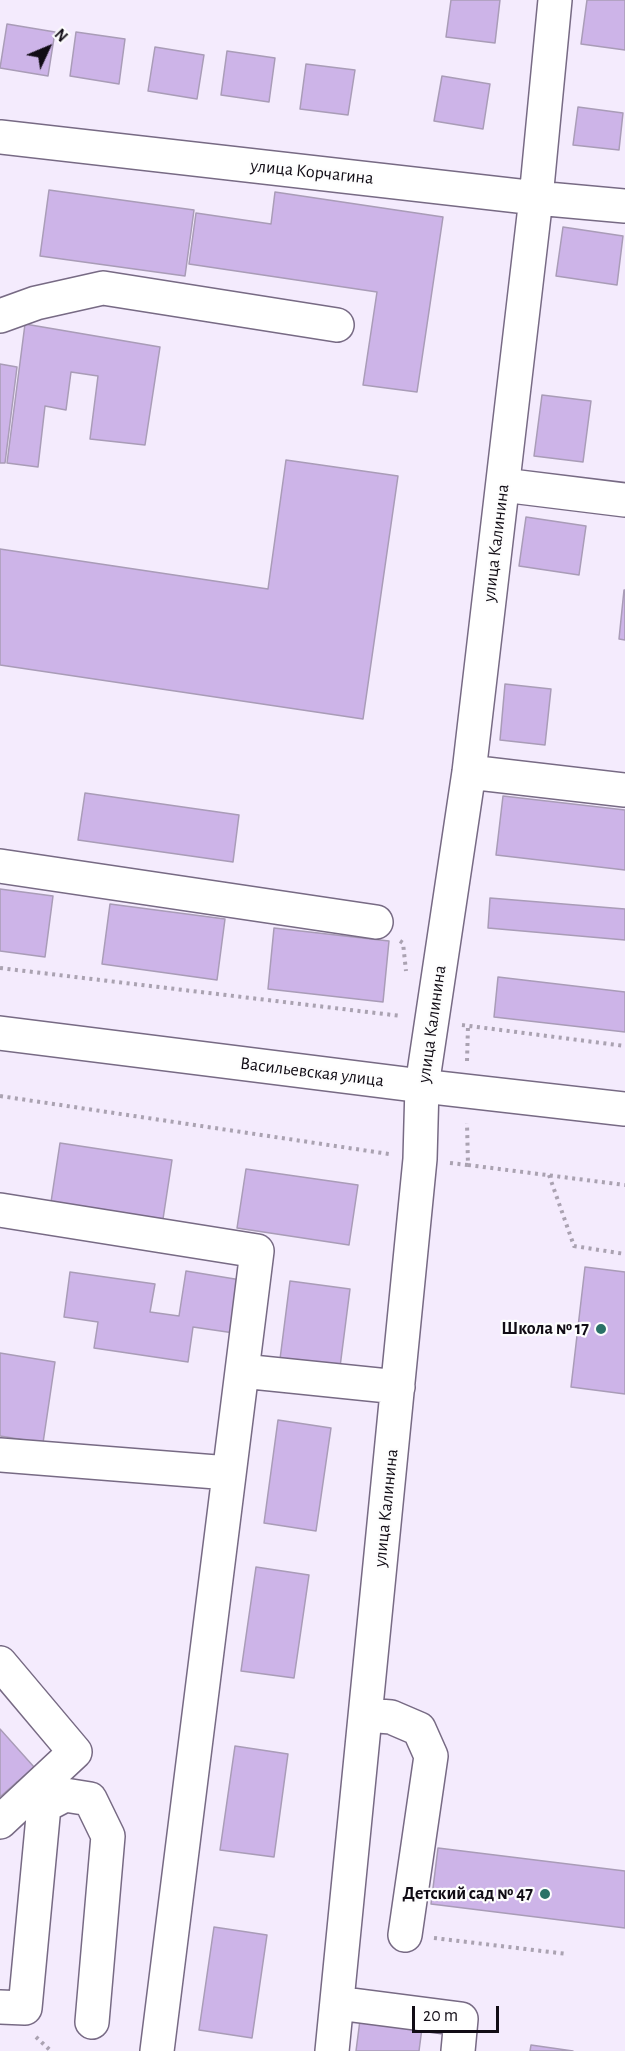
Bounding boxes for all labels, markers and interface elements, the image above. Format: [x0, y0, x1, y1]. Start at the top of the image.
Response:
north arrow [18, 18, 78, 78]
text: N [51, 26, 71, 45]
street label: улица Корчагина [249, 155, 375, 189]
street label: улица Калинина [478, 483, 514, 603]
street label: улица Калинина [413, 964, 451, 1084]
street label: Васильевская улица [239, 1052, 385, 1092]
place label: Школа № 17 [501, 1318, 589, 1340]
marker: Школа № 17 [594, 1322, 608, 1336]
street label: улица Калинина [369, 1448, 403, 1568]
place label: Детский сад № 47 [403, 1883, 533, 1905]
marker: Детский сад № 47 [538, 1887, 552, 1901]
scale bar [415, 1994, 502, 2032]
text: 20 m [423, 2007, 458, 2025]

